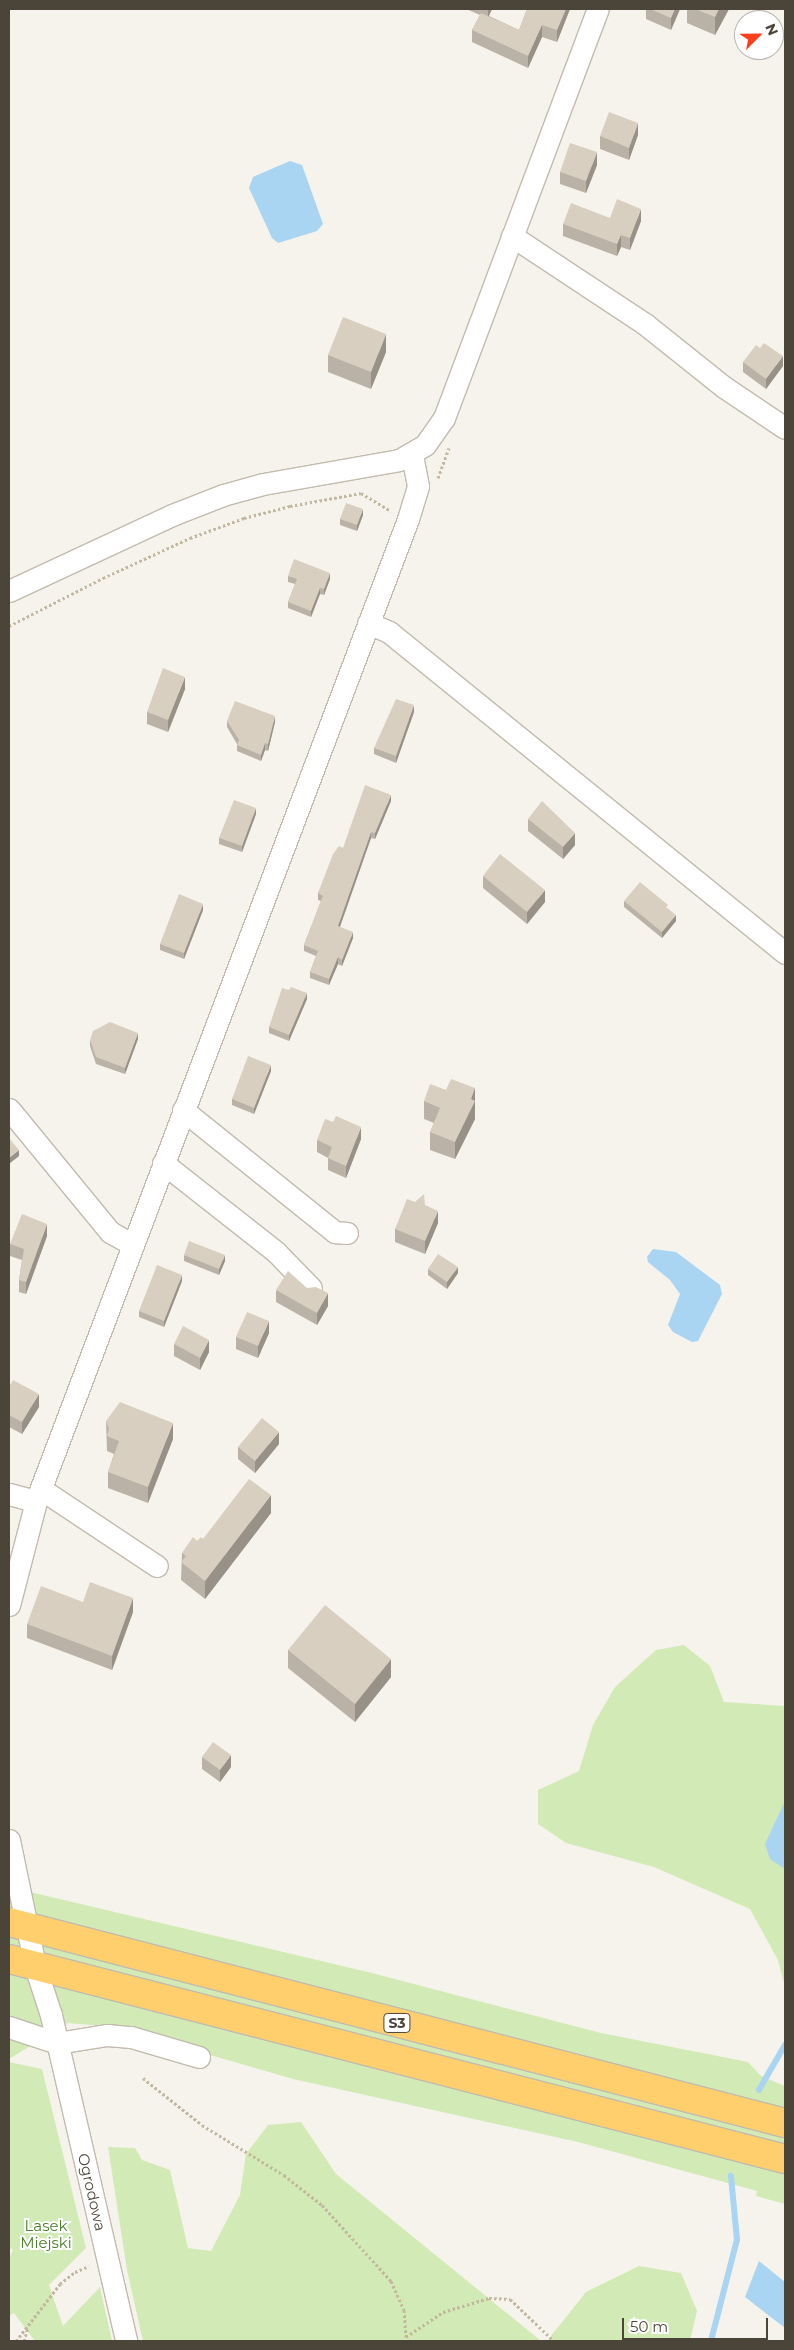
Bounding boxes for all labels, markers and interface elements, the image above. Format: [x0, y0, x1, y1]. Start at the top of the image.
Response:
north arrow [734, 10, 784, 60]
text: N [761, 21, 782, 38]
road number: S3 [383, 2012, 411, 2035]
street label: Ogrodowa [74, 2151, 110, 2233]
park label: Lasek Miejski [20, 2216, 72, 2251]
scale bar [624, 2308, 770, 2340]
text: 50 m [630, 2317, 668, 2336]

